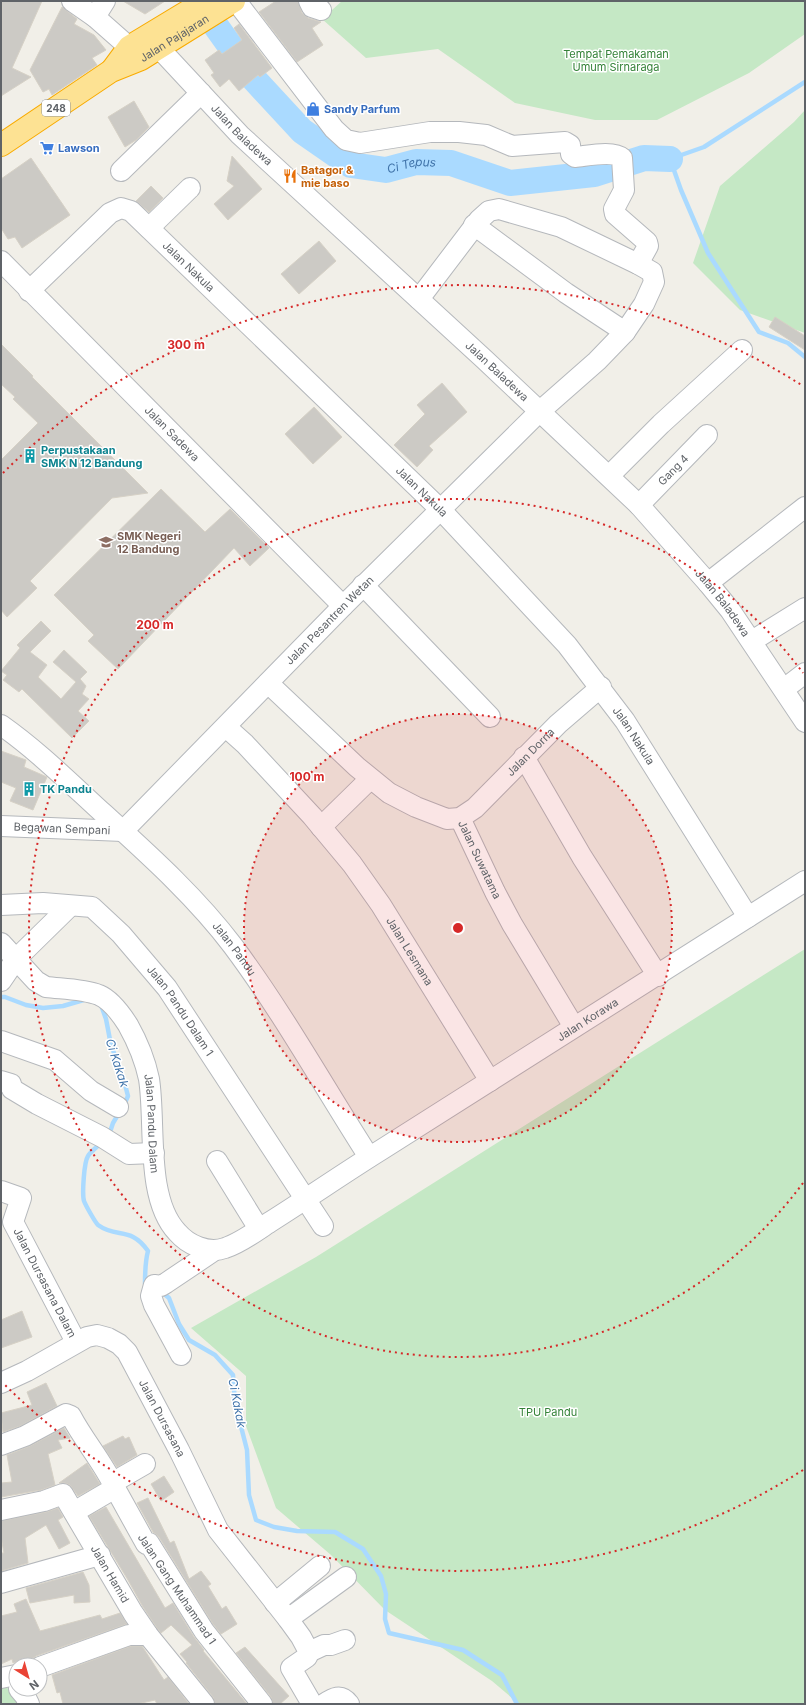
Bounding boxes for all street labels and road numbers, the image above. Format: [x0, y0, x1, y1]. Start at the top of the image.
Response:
street label: Jalan Pajajaran [137, 12, 211, 65]
road number: 248 [42, 100, 70, 116]
street label: Jalan Baladewa [208, 101, 276, 168]
street label: Jalan Nakula [160, 238, 218, 295]
street label: Jalan Baladewa [462, 338, 531, 404]
street label: Jalan Sadewa [142, 403, 203, 464]
street label: Gang 4 [655, 451, 691, 488]
street label: Jalan Nakula [393, 463, 451, 520]
street label: Jalan Baladewa [692, 566, 753, 639]
street label: Jalan Pesantren Wetan [282, 573, 376, 668]
street label: Jalan Nakula [610, 704, 658, 767]
street label: Jalan Dorna [503, 725, 557, 779]
street label: Jalan Suwatama [455, 818, 504, 901]
street label: Begawan Sempani [13, 820, 111, 837]
street label: Jalan Lesmana [383, 914, 436, 988]
street label: Jalan Pandu [209, 919, 259, 978]
street label: Jalan Pandu Dalam 1 [144, 963, 217, 1059]
street label: Jalan Korawa [554, 995, 621, 1044]
street label: Jalan Pandu Dalam [141, 1072, 162, 1174]
street label: Jalan Dursasana Dalam [10, 1225, 79, 1340]
street label: Jalan Dursasana [136, 1377, 188, 1459]
street label: Jalan Gang Muhammad 1 [135, 1531, 219, 1647]
street label: Jalan Hamid [88, 1543, 132, 1605]

